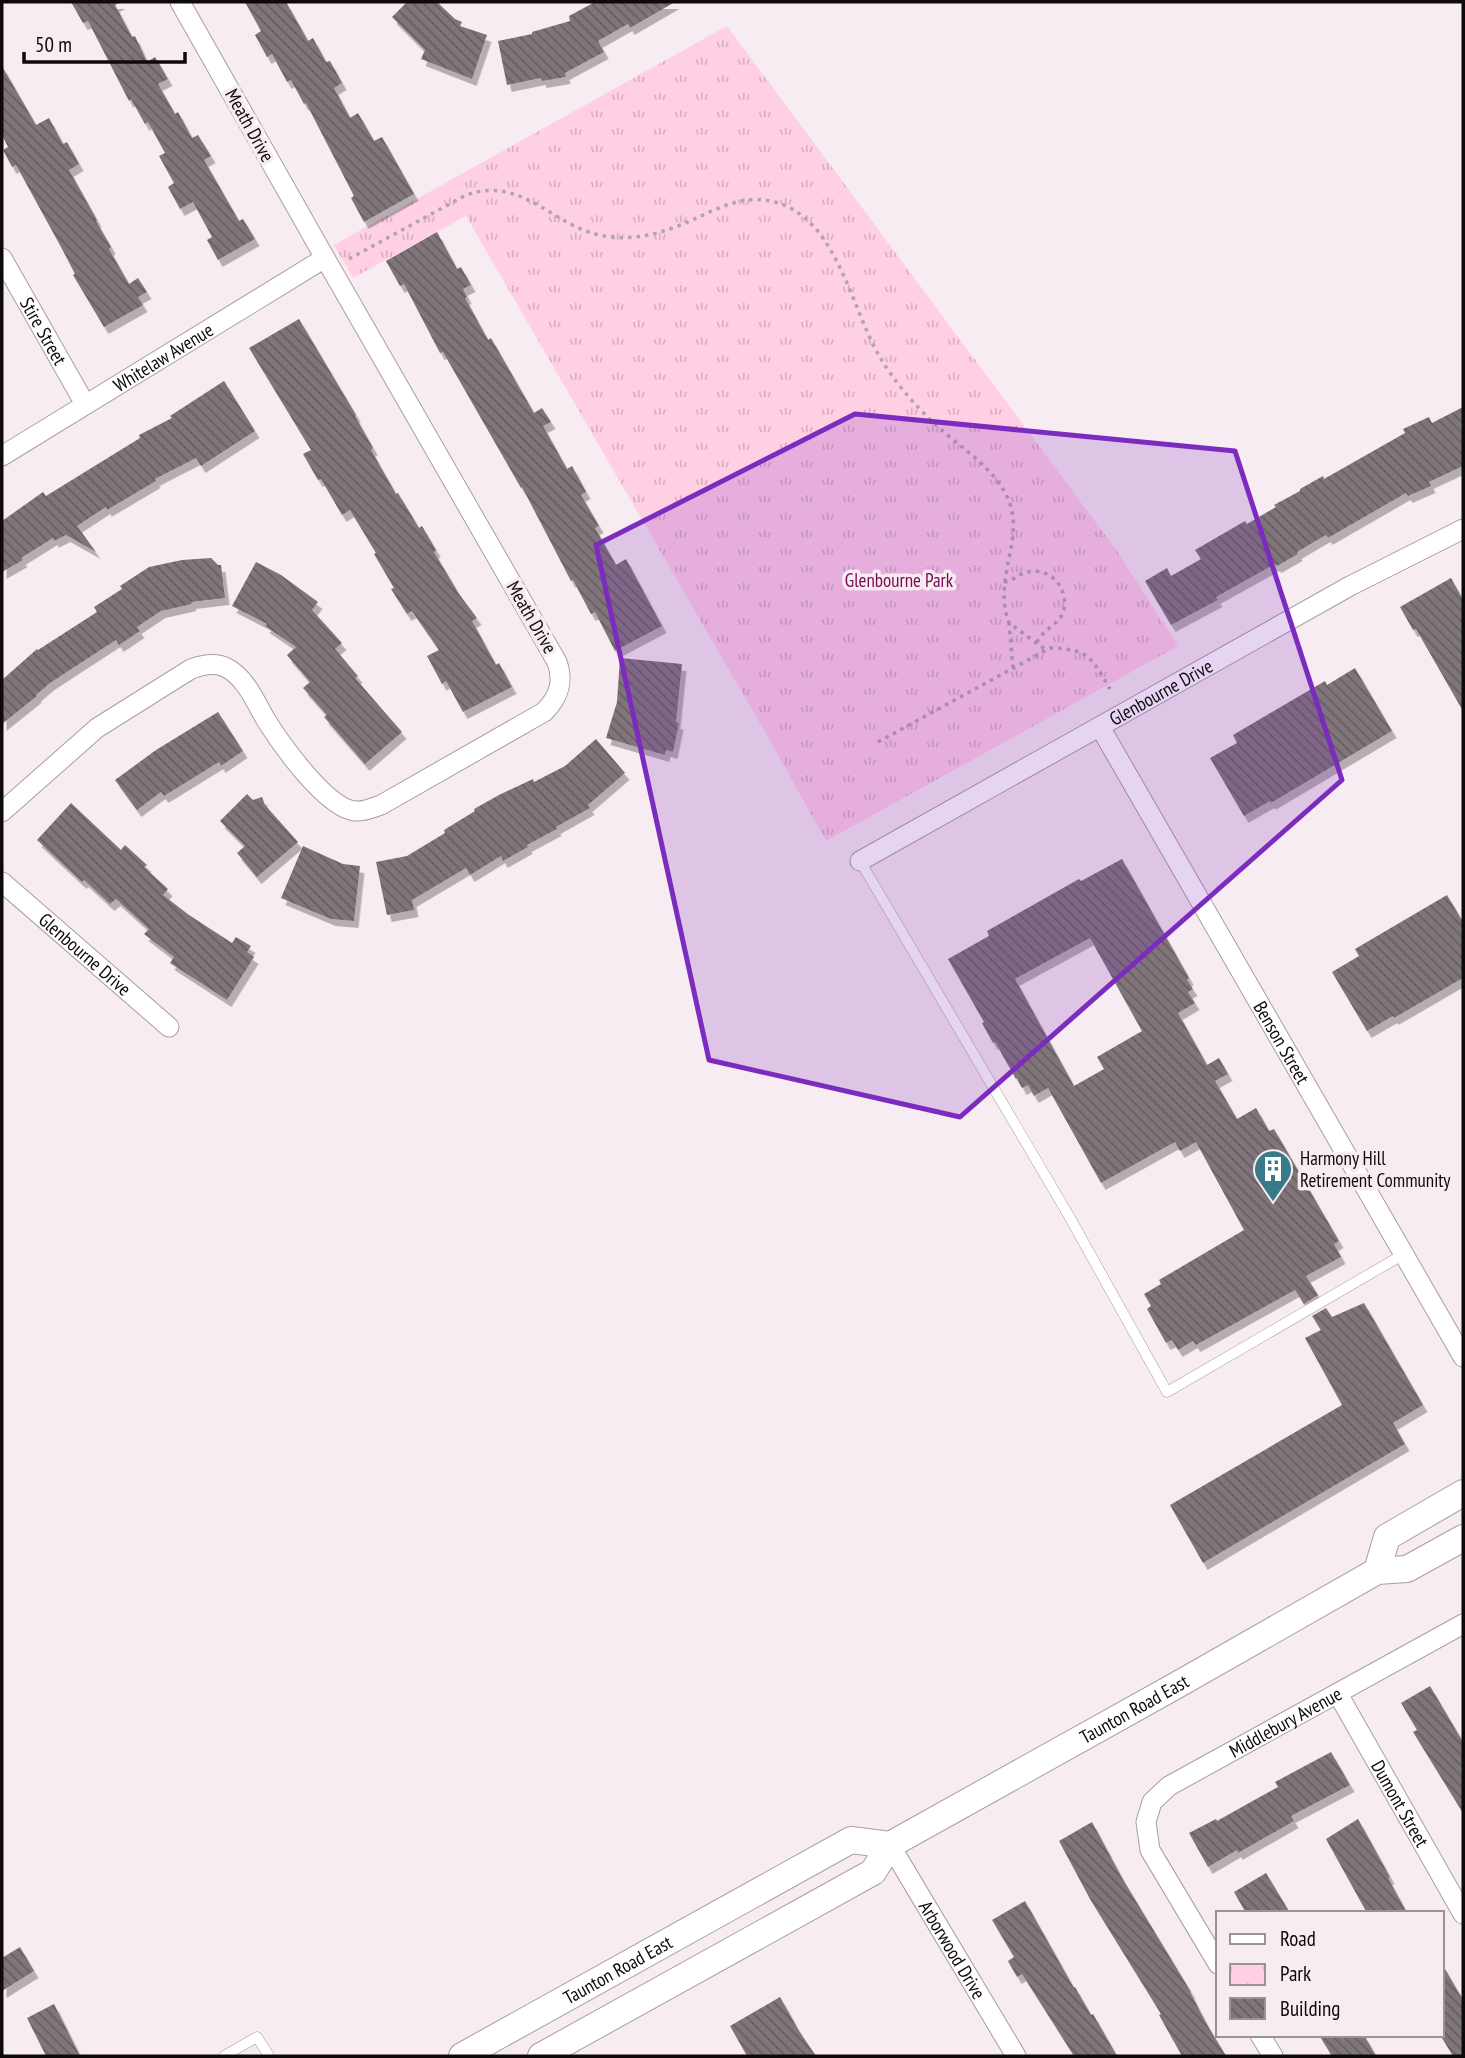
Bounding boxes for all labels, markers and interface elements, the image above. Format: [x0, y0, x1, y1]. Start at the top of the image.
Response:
scale bar [24, 21, 186, 65]
text: 50 m [35, 31, 72, 58]
street label: Meath Drive [220, 84, 280, 166]
street label: Stire Street [15, 293, 73, 370]
street label: Whitelaw Avenue [109, 317, 218, 397]
park label: Glenbourne Park [845, 568, 954, 592]
street label: Meath Drive [502, 576, 562, 658]
street label: Glenbourne Drive [1105, 654, 1217, 731]
street label: Glenbourne Drive [34, 907, 136, 1001]
street label: Benson Street [1248, 997, 1315, 1089]
place label: Harmony Hill Retirement Community [1300, 1146, 1451, 1192]
building icon: Harmony Hill Retirement Community [1252, 1148, 1294, 1203]
street label: Taunton Road East [1076, 1669, 1193, 1749]
street label: Middlebury Avenue [1225, 1681, 1346, 1763]
street label: Dumont Street [1366, 1756, 1435, 1852]
street label: Arborwood Drive [914, 1896, 991, 2003]
legend [1216, 1911, 1444, 2037]
text: Road [1280, 1925, 1316, 1952]
street label: Taunton Road East [559, 1929, 677, 2009]
text: Park [1280, 1960, 1311, 1987]
text: Building [1280, 1995, 1340, 2022]

